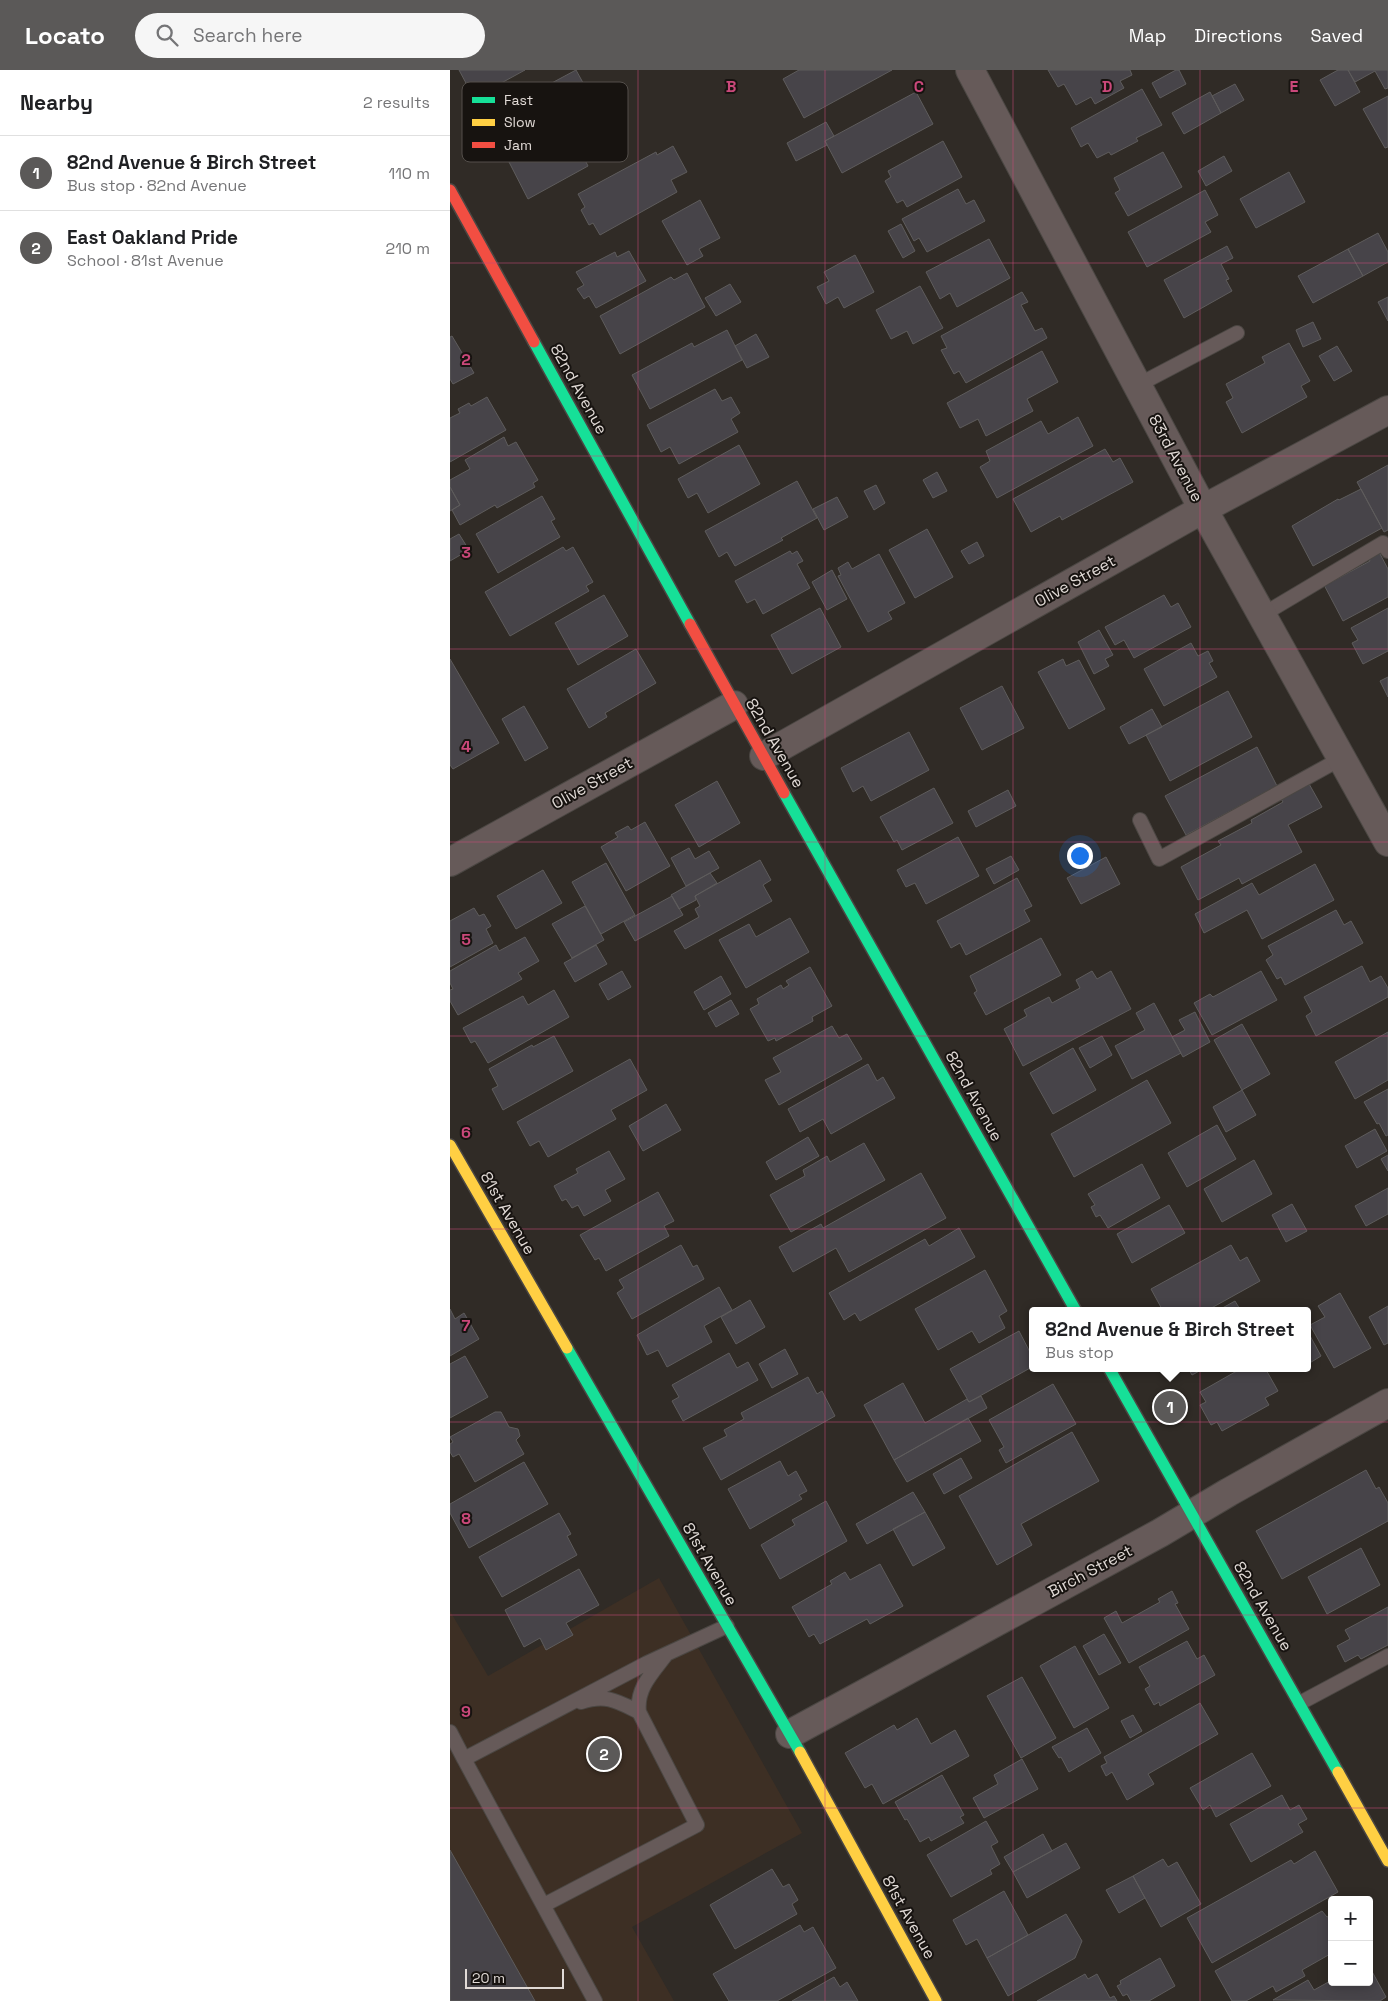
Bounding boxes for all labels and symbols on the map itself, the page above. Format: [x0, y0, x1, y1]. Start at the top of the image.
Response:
text: B [726, 76, 736, 97]
text: C [914, 76, 924, 97]
text: D [1102, 76, 1112, 97]
text: E [1290, 76, 1299, 97]
legend [462, 82, 628, 162]
text: Fast [504, 91, 533, 109]
text: Slow [504, 113, 536, 131]
text: Jam [504, 136, 532, 154]
street label: 82nd Avenue [546, 340, 612, 438]
text: 2 [461, 349, 471, 370]
street label: 83rd Avenue [1144, 411, 1208, 505]
text: 3 [461, 542, 471, 563]
street label: Olive Street [1031, 550, 1119, 612]
street label: 82nd Avenue [741, 694, 809, 792]
text: 4 [461, 736, 471, 757]
street label: Olive Street [548, 752, 636, 814]
your location [1067, 843, 1093, 869]
text: 5 [461, 929, 471, 950]
street label: 82nd Avenue [941, 1047, 1007, 1145]
text: 6 [461, 1122, 471, 1143]
street label: 81st Avenue [476, 1168, 540, 1258]
text: 7 [462, 1315, 471, 1336]
pin: 1 [1154, 1388, 1186, 1426]
text: 8 [461, 1508, 471, 1529]
street label: 81st Avenue [678, 1519, 742, 1609]
street label: Birch Street [1044, 1540, 1136, 1602]
street label: 82nd Avenue [1229, 1557, 1297, 1655]
text: 9 [461, 1701, 471, 1722]
pin: 2 [588, 1735, 620, 1773]
street label: 81st Avenue [877, 1871, 941, 1963]
scale bar [465, 1966, 564, 1989]

